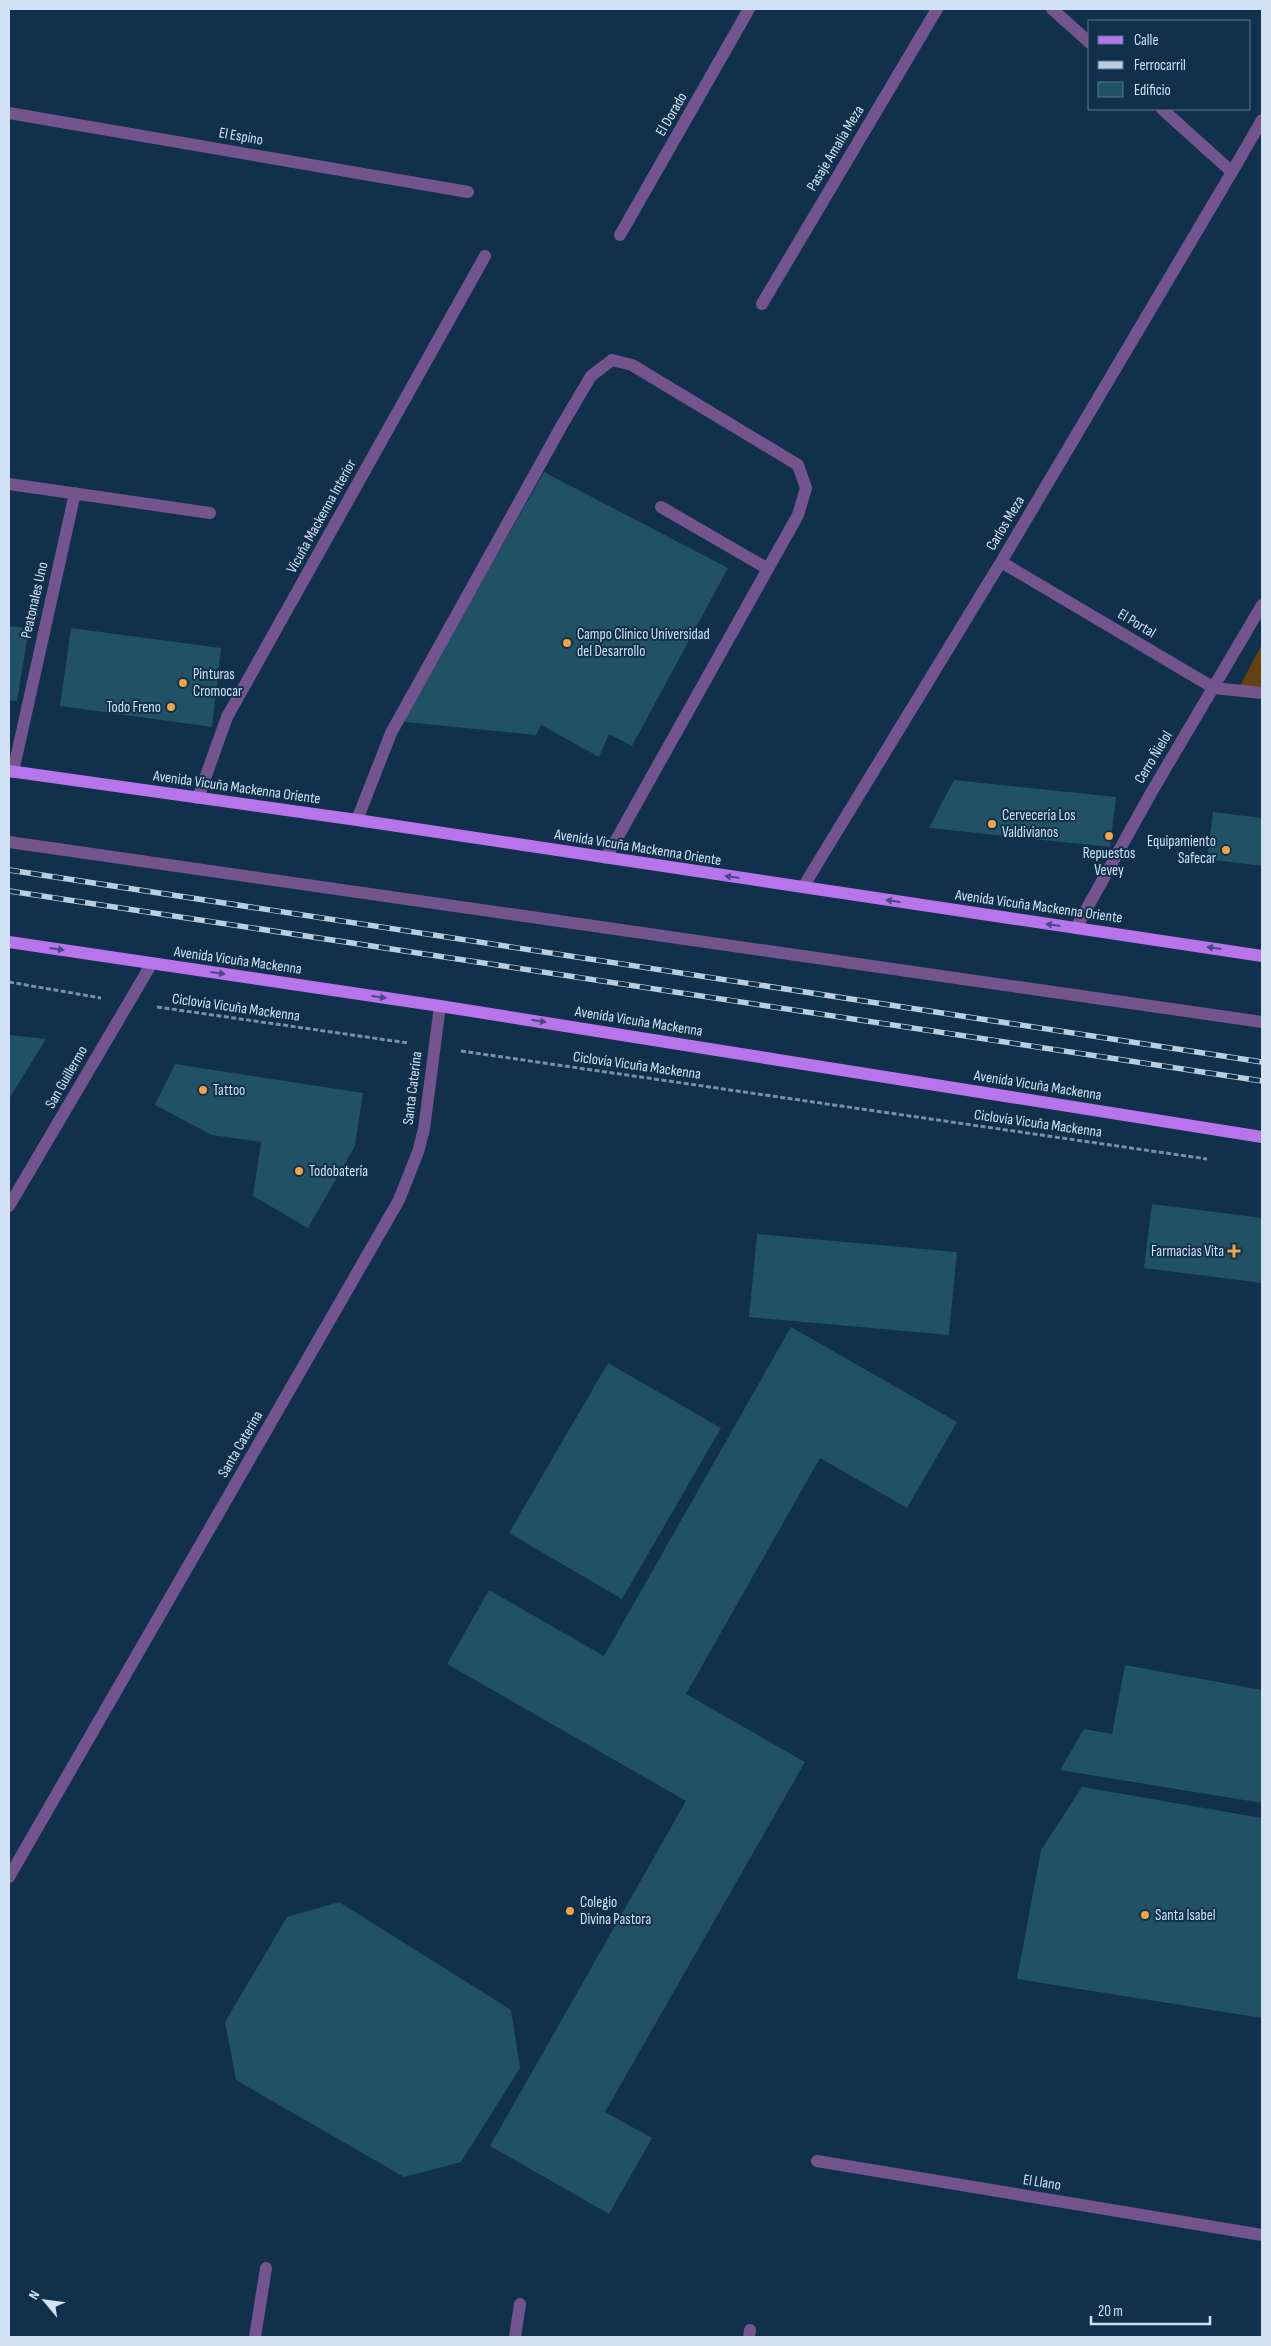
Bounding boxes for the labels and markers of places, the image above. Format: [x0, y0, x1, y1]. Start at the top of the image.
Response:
place label: Campo Clínico Universidad del Desarrollo [577, 625, 710, 661]
marker: Campo Clínico Universidad del Desarrollo [561, 637, 573, 649]
place label: Pinturas Cromocar [193, 665, 243, 701]
marker: Pinturas Cromocar [177, 677, 189, 689]
place label: Todo Freno [106, 698, 161, 717]
marker: Todo Freno [165, 701, 177, 713]
place label: Cervecería Los Valdivianos [1002, 806, 1076, 842]
marker: Cervecería Los Valdivianos [986, 818, 998, 830]
marker: Repuestos Vevey [1103, 830, 1115, 842]
place label: Equipamiento Safecar [1147, 832, 1217, 868]
place label: Repuestos Vevey [1083, 844, 1135, 880]
marker: Equipamiento Safecar [1220, 844, 1232, 856]
place label: Tattoo [213, 1081, 245, 1100]
marker: Tattoo [197, 1084, 209, 1096]
place label: Todobatería [309, 1162, 368, 1181]
marker: Todobatería [293, 1165, 305, 1177]
place label: Farmacias Vita [1151, 1242, 1224, 1261]
marker: Farmacias Vita [1228, 1245, 1240, 1257]
place label: Colegio Divina Pastora [580, 1893, 651, 1929]
marker: Colegio Divina Pastora [564, 1905, 576, 1917]
place label: Santa Isabel [1155, 1906, 1216, 1925]
marker: Santa Isabel [1139, 1909, 1151, 1921]

